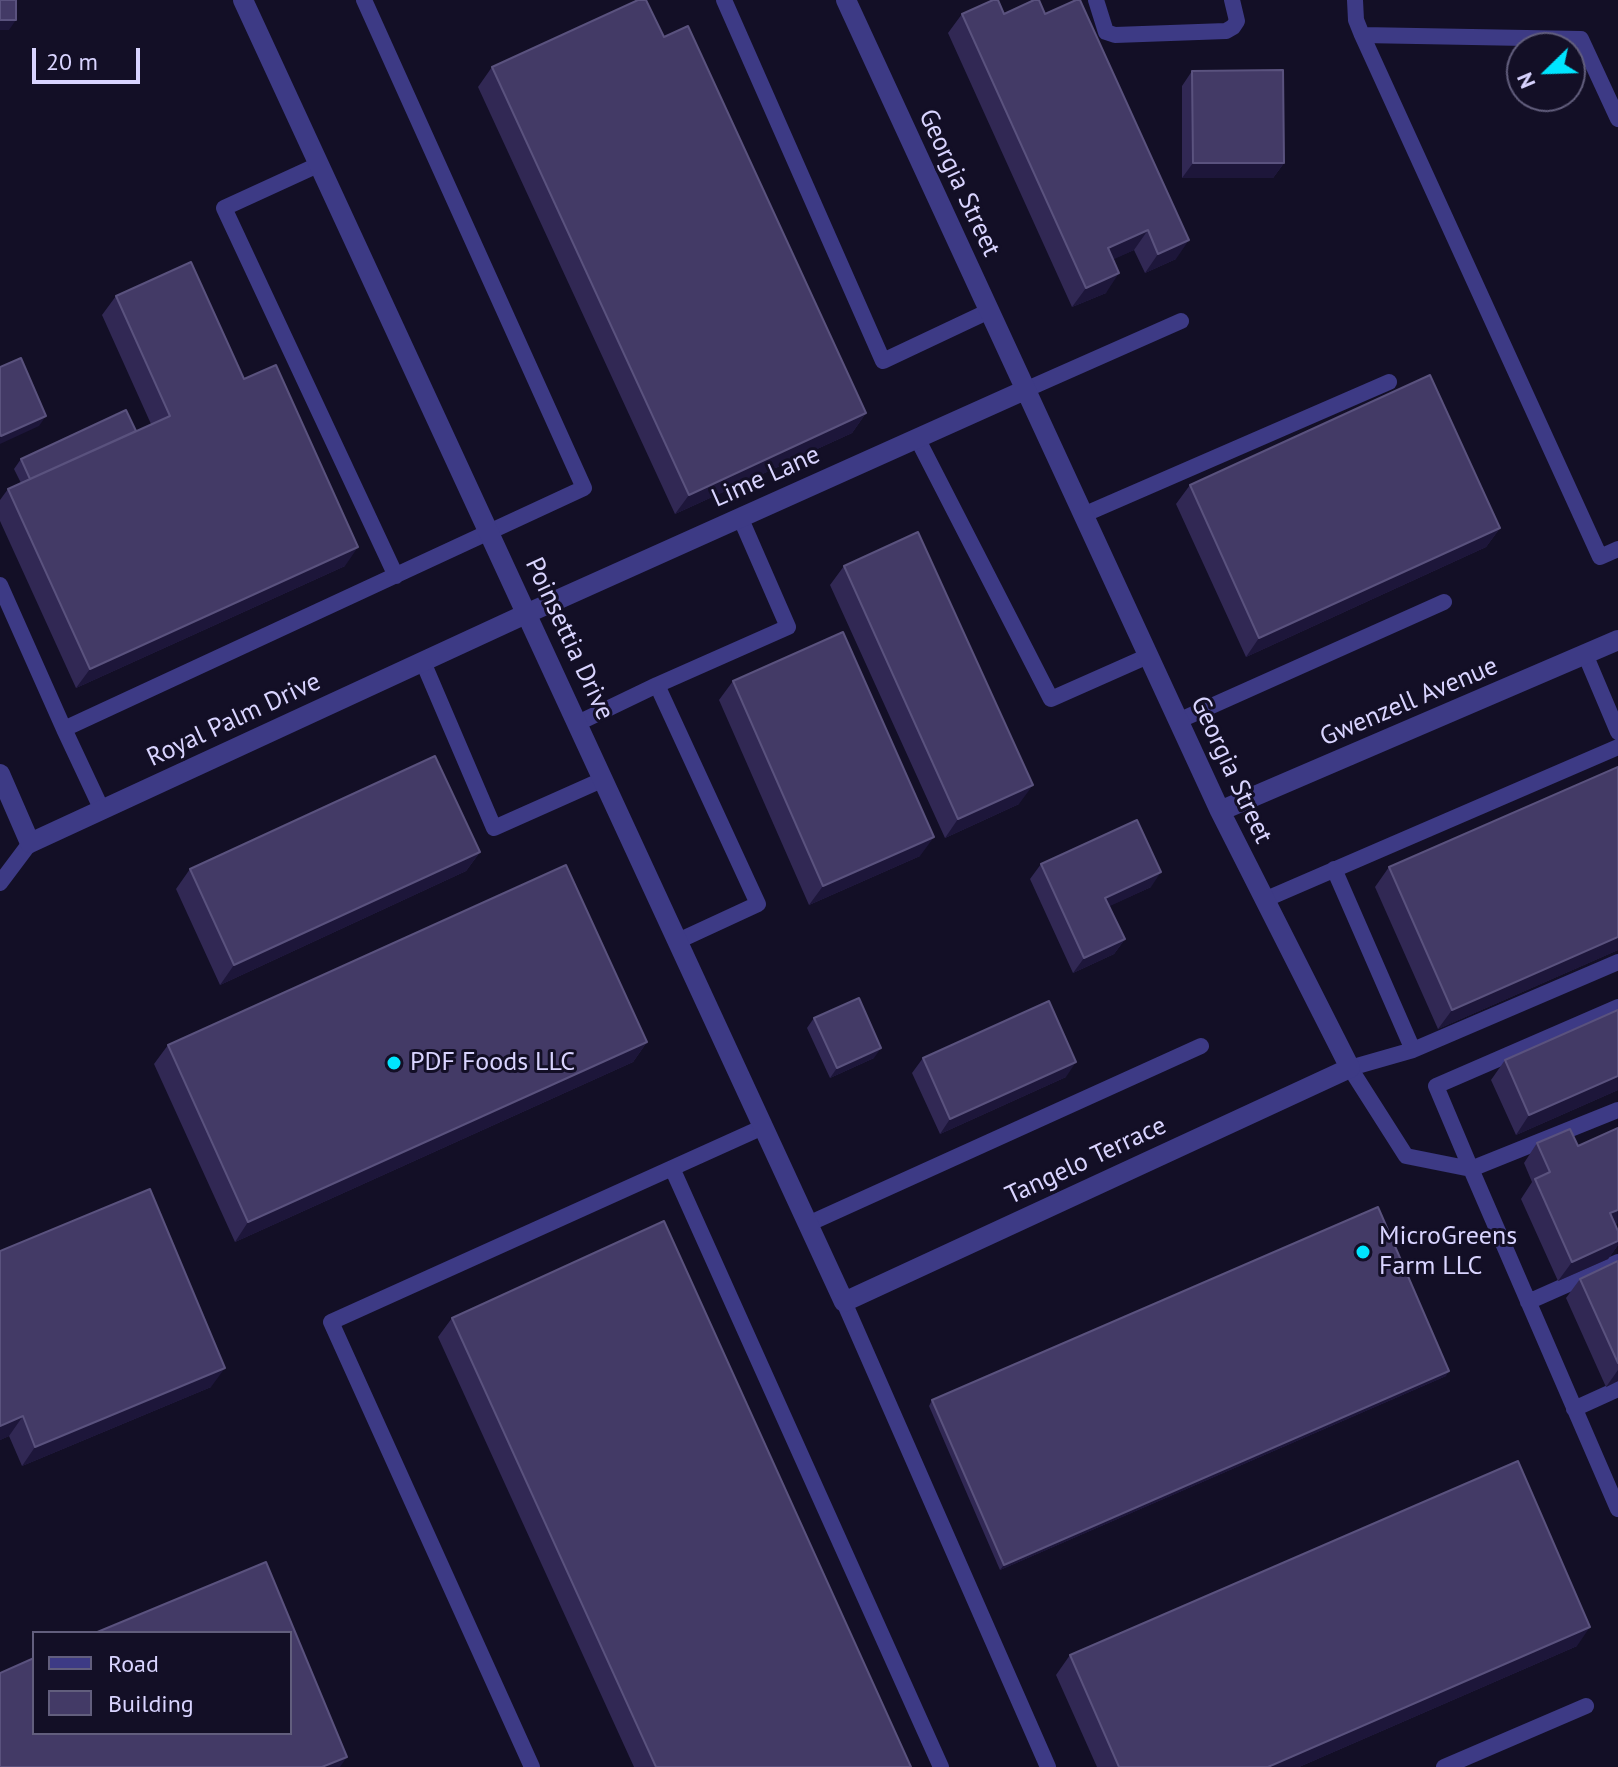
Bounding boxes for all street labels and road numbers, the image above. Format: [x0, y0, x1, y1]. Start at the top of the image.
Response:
street label: Georgia Street [911, 104, 1007, 262]
street label: Lime Lane [707, 439, 825, 515]
street label: Poinsettia Drive [518, 553, 620, 725]
street label: Gwenzell Avenue [1316, 651, 1502, 753]
street label: Royal Palm Drive [142, 666, 326, 774]
street label: Georgia Street [1183, 691, 1279, 849]
street label: Tangelo Terrace [1001, 1110, 1171, 1212]

